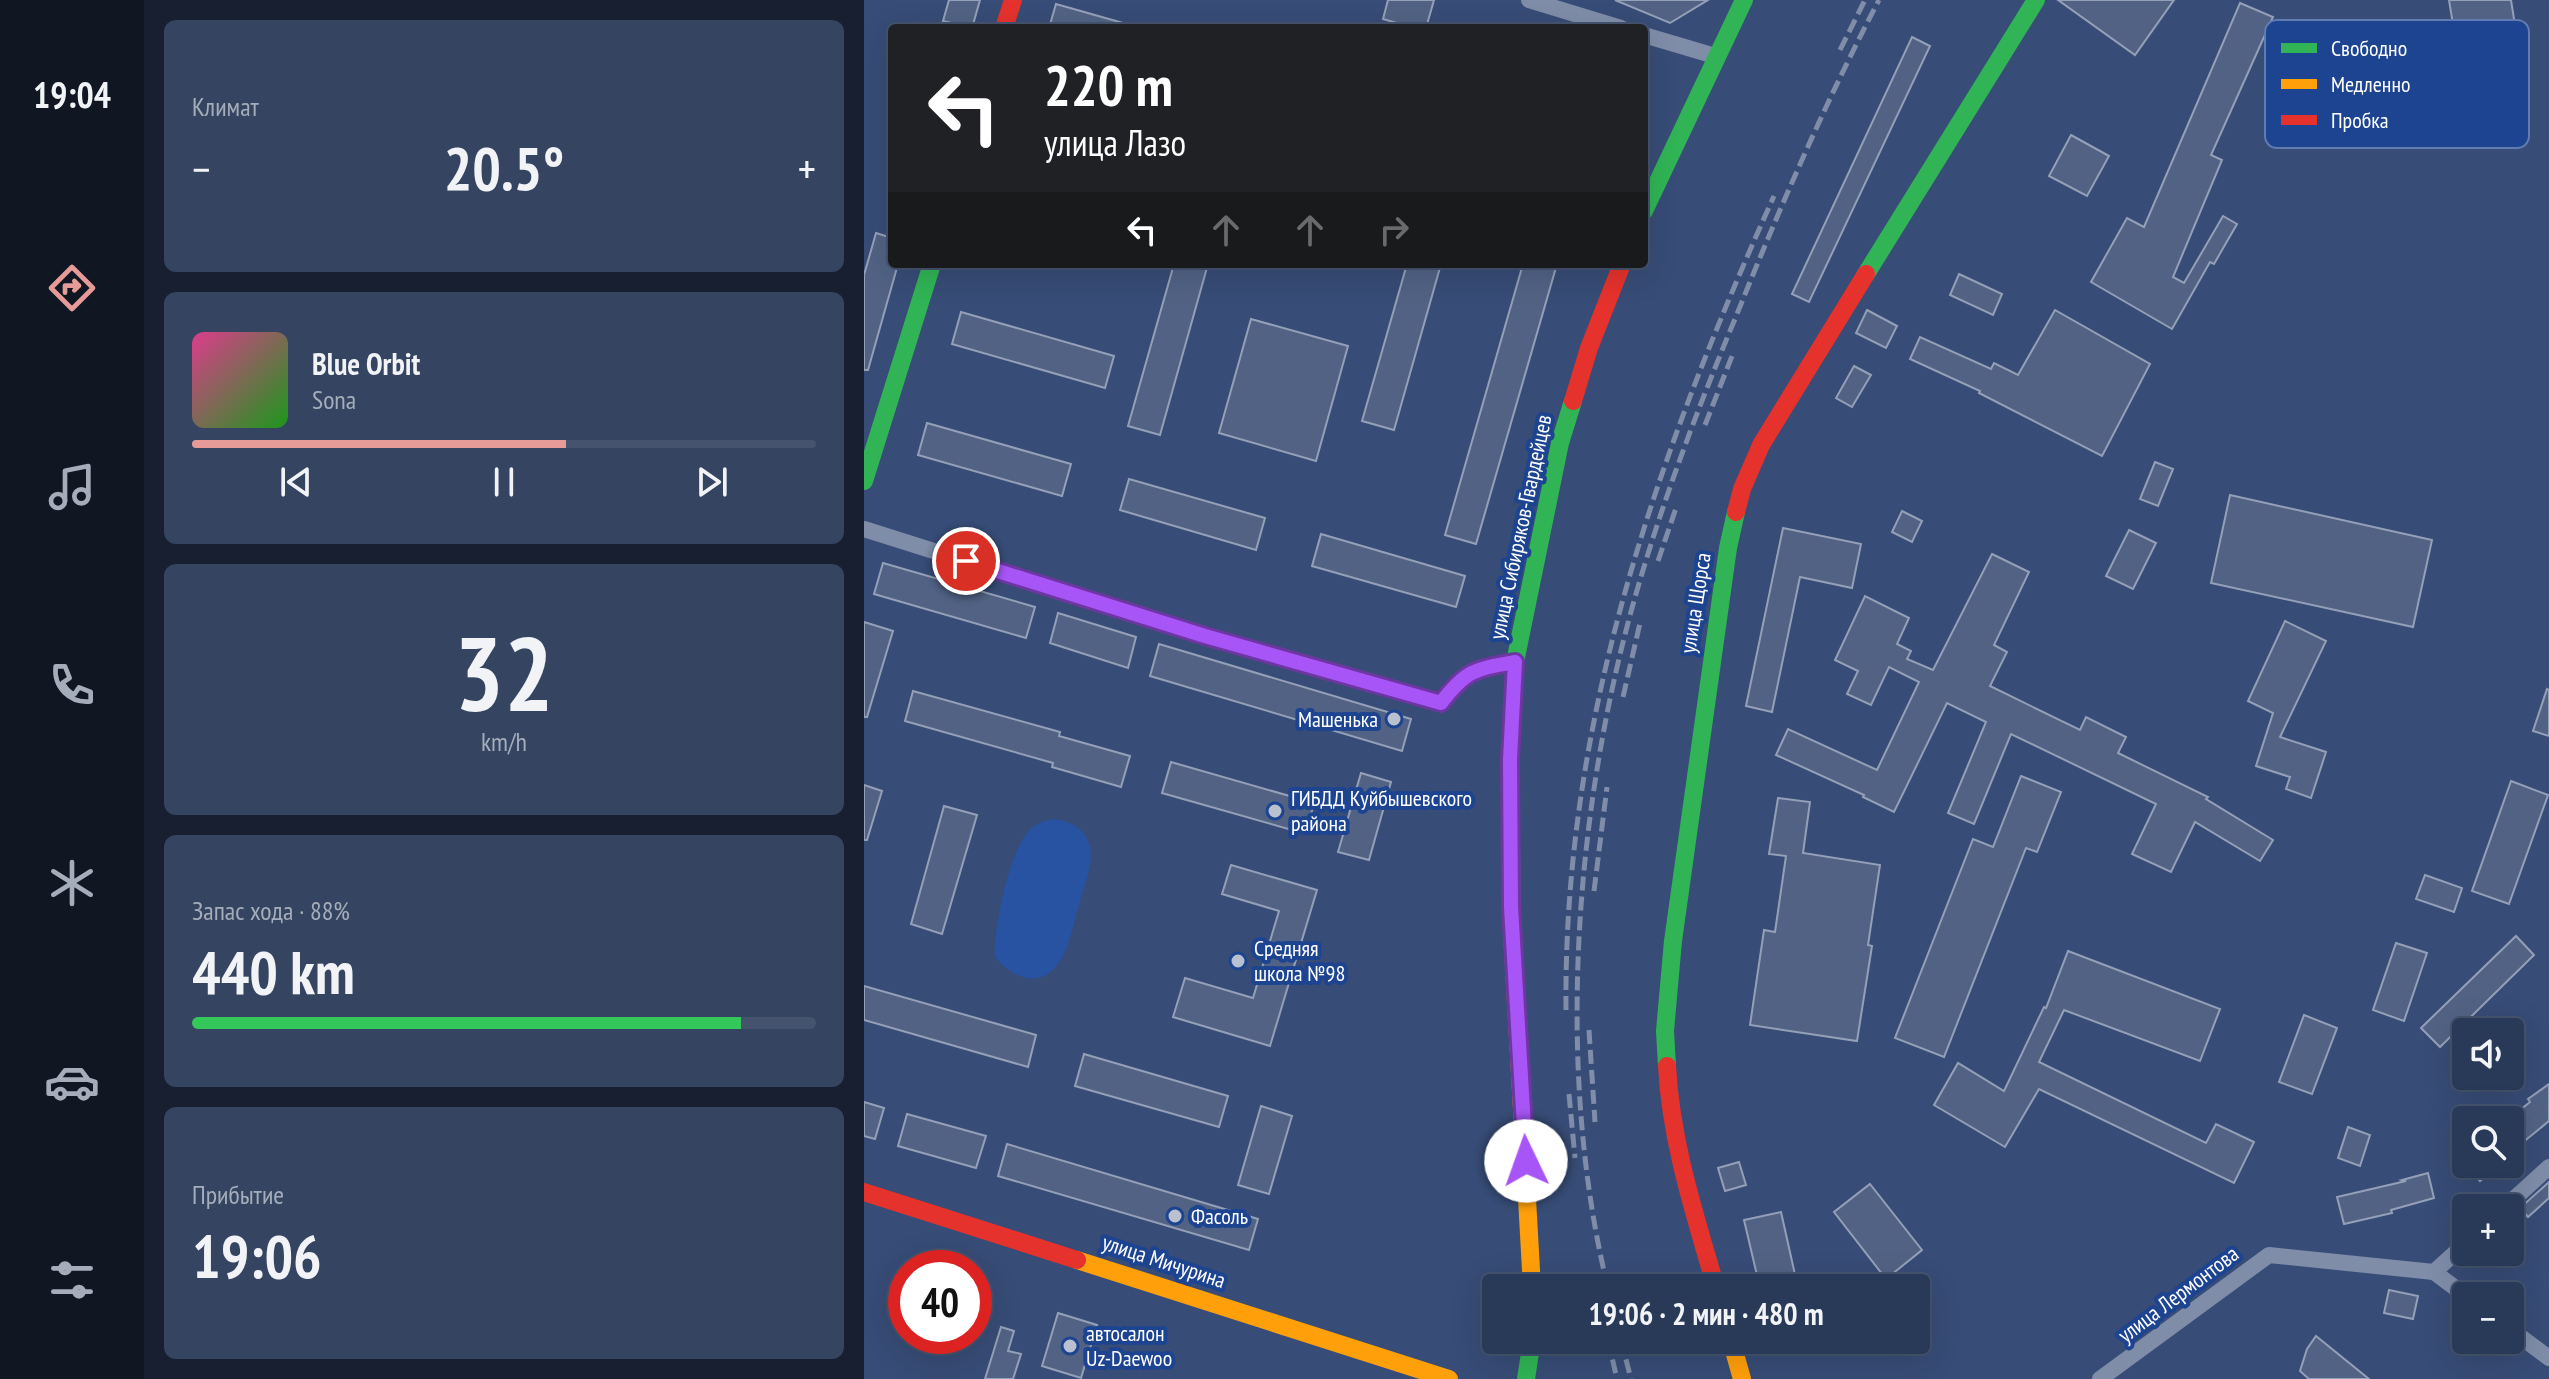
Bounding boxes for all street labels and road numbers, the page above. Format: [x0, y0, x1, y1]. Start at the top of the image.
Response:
street label: улица Сибиряков-Гвардейцев [1482, 412, 1558, 642]
street label: улица Щорса [1673, 551, 1717, 655]
street label: улица Мичурина [1099, 1228, 1229, 1294]
street label: улица Лермонтова [2112, 1239, 2244, 1349]

